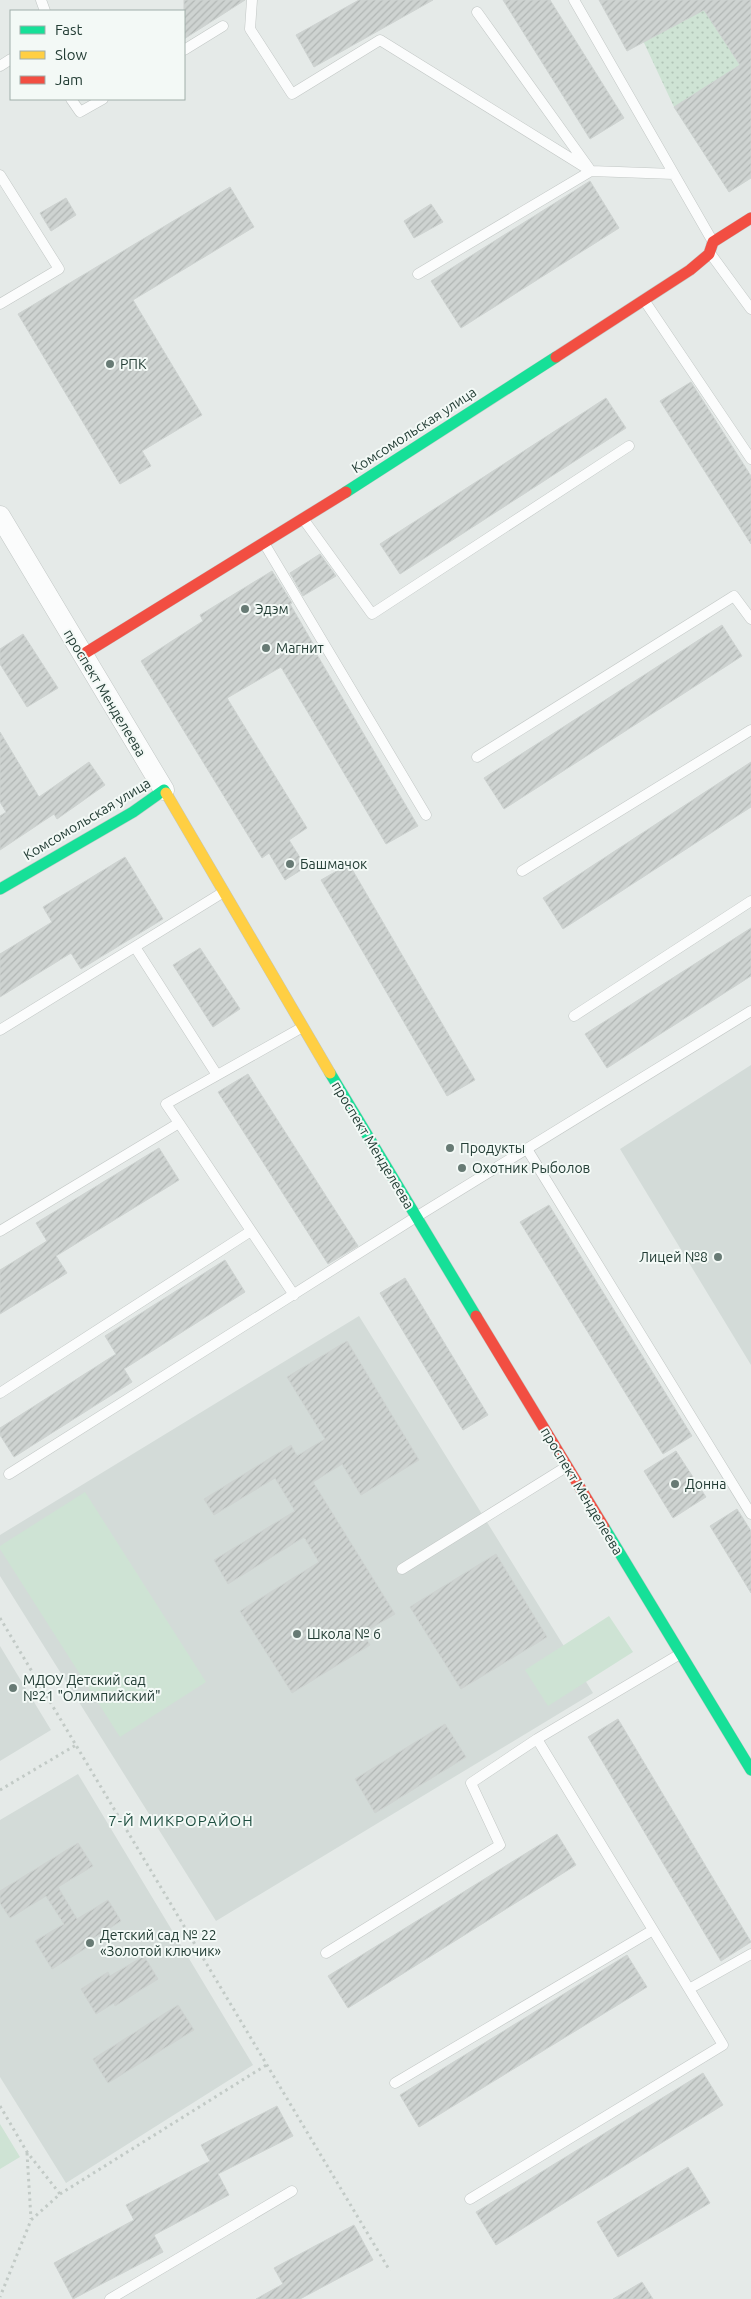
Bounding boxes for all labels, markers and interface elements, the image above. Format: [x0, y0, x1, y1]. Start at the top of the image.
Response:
legend [10, 10, 185, 100]
text: Fast [55, 21, 83, 38]
text: Slow [55, 46, 88, 63]
text: Jam [55, 71, 83, 88]
place label: РПК [120, 356, 147, 372]
marker: РПК [104, 358, 116, 370]
street label: Комсомольская улица [349, 384, 479, 476]
place label: Эдэм [255, 601, 289, 617]
marker: Эдэм [239, 603, 251, 615]
street label: проспект Менделеева [61, 626, 149, 760]
place label: Магнит [276, 640, 324, 656]
marker: Магнит [260, 642, 272, 654]
street label: Комсомольская улица [21, 775, 153, 863]
place label: Башмачок [300, 856, 367, 872]
marker: Башмачок [284, 858, 296, 870]
street label: проспект Менделеева [329, 1078, 417, 1212]
place label: Продукты [460, 1140, 525, 1156]
marker: Продукты [444, 1142, 456, 1154]
place label: Охотник Рыболов [472, 1160, 590, 1176]
marker: Охотник Рыболов [456, 1162, 468, 1174]
place label: Лицей №8 [639, 1249, 708, 1265]
marker: Лицей №8 [712, 1251, 724, 1263]
street label: проспект Менделеева [538, 1424, 626, 1558]
place label: Донна [685, 1476, 727, 1492]
marker: Донна [669, 1478, 681, 1490]
place label: Школа № 6 [307, 1626, 381, 1642]
marker: Школа № 6 [291, 1628, 303, 1640]
place label: МДОУ Детский сад №21 "Олимпийский" [23, 1672, 161, 1704]
marker: МДОУ Детский сад №21 "Олимпийский" [7, 1682, 19, 1694]
district label: 7-Й МИКРОРАЙОН [108, 1812, 254, 1829]
place label: Детский сад № 22 «Золотой ключик» [100, 1927, 222, 1959]
marker: Детский сад № 22 «Золотой ключик» [84, 1937, 96, 1949]

